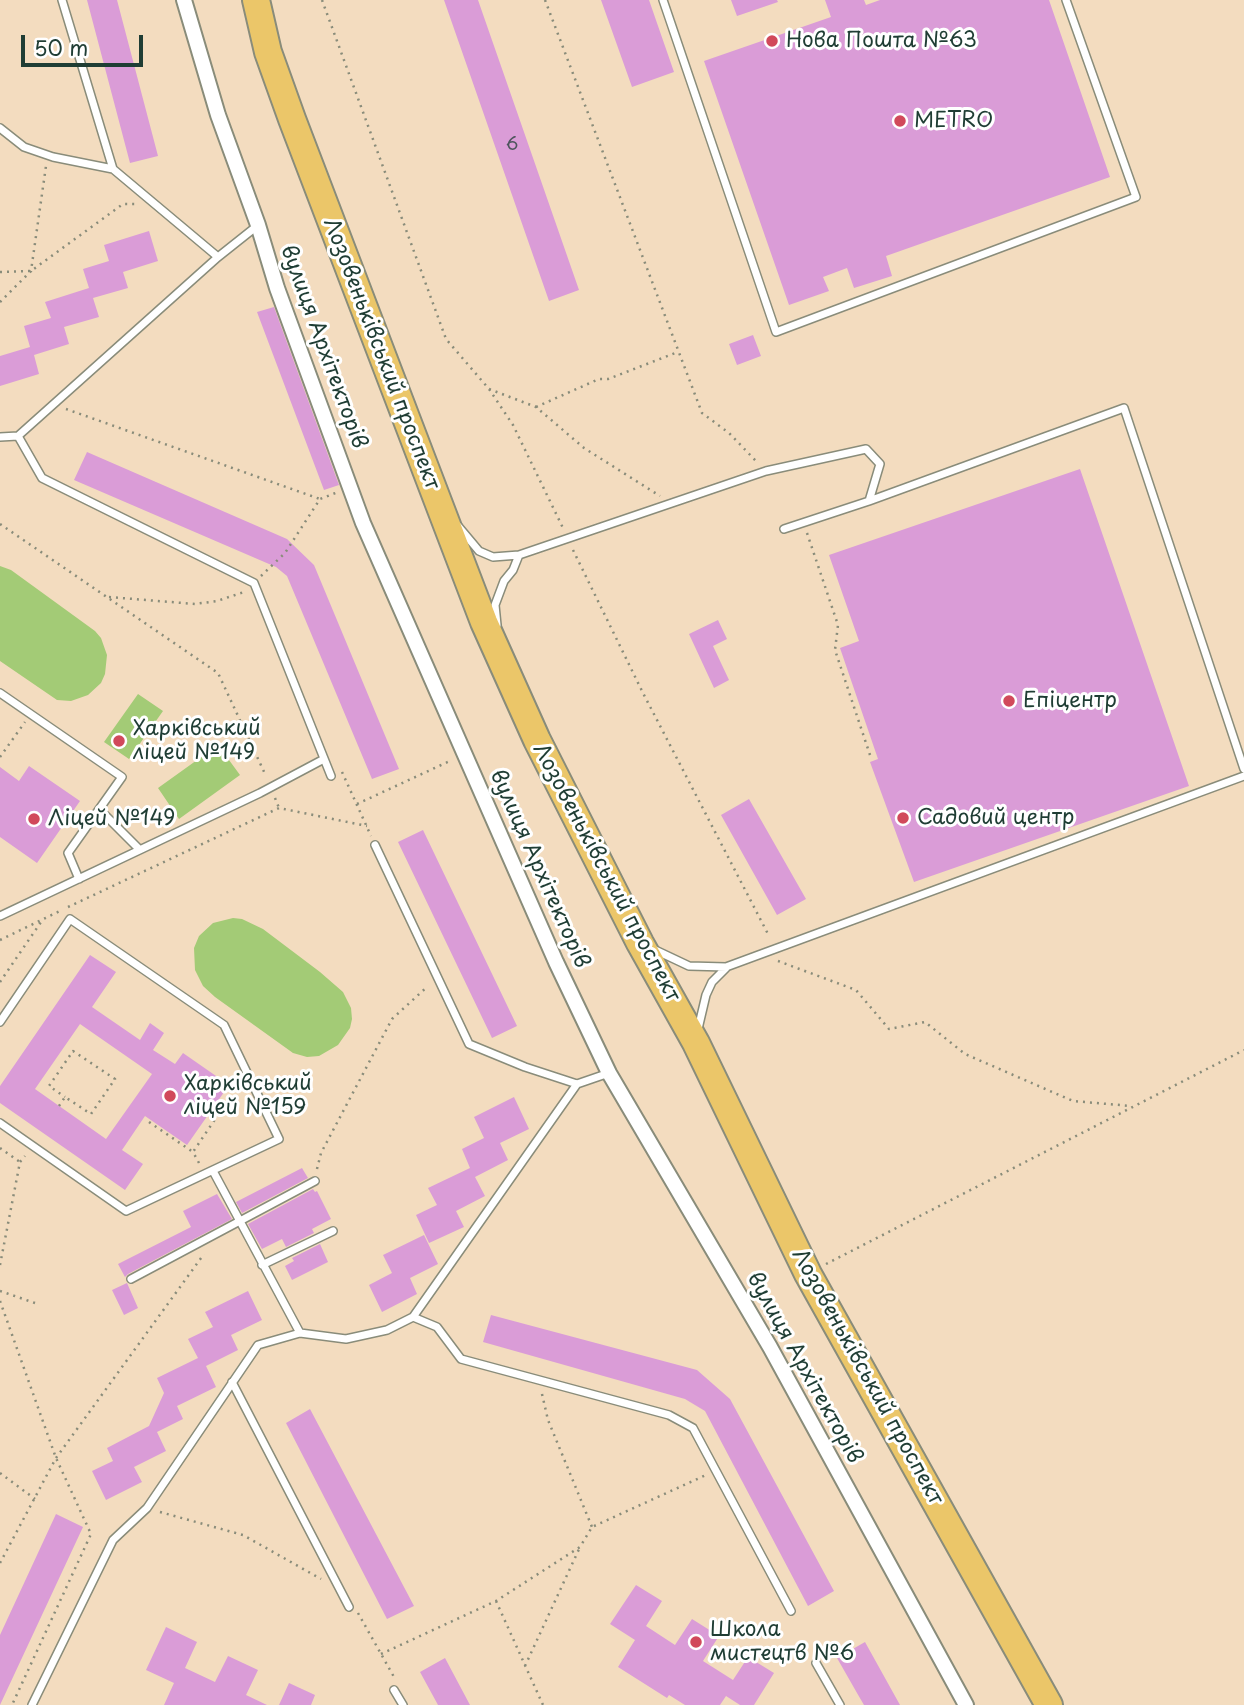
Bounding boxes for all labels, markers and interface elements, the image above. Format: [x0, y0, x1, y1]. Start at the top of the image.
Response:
scale bar [24, 21, 147, 65]
place label: Нова Пошта №63 [786, 28, 977, 54]
text: 50 m [34, 31, 88, 63]
marker: Нова Пошта №63 [764, 33, 780, 49]
place label: METRO [914, 108, 993, 134]
marker: METRO [892, 113, 908, 129]
house number: 6 [506, 134, 518, 156]
street label: Лозовеньківський проспект [317, 215, 445, 493]
street label: вулиця Архітекторів [275, 242, 371, 452]
place label: Епіцентр [1023, 688, 1117, 714]
marker: Епіцентр [1001, 693, 1017, 709]
place label: Харківський ліцей №149 [133, 716, 261, 766]
marker: Харківський ліцей №149 [111, 733, 127, 749]
street label: Лозовеньківський проспект [527, 739, 685, 1007]
street label: вулиця Архітекторів [484, 766, 594, 972]
place label: Садовий центр [917, 805, 1074, 831]
place label: Ліцей №149 [48, 806, 175, 832]
marker: Садовий центр [895, 810, 911, 826]
marker: Ліцей №149 [26, 811, 42, 827]
place label: Харківський ліцей №159 [184, 1071, 312, 1121]
marker: Харківський ліцей №159 [162, 1088, 178, 1104]
street label: Лозовеньківський проспект [786, 1244, 948, 1510]
street label: вулиця Архітекторів [741, 1268, 867, 1468]
place label: Школа мистецтв №6 [710, 1617, 854, 1667]
marker: Школа мистецтв №6 [688, 1634, 704, 1650]

